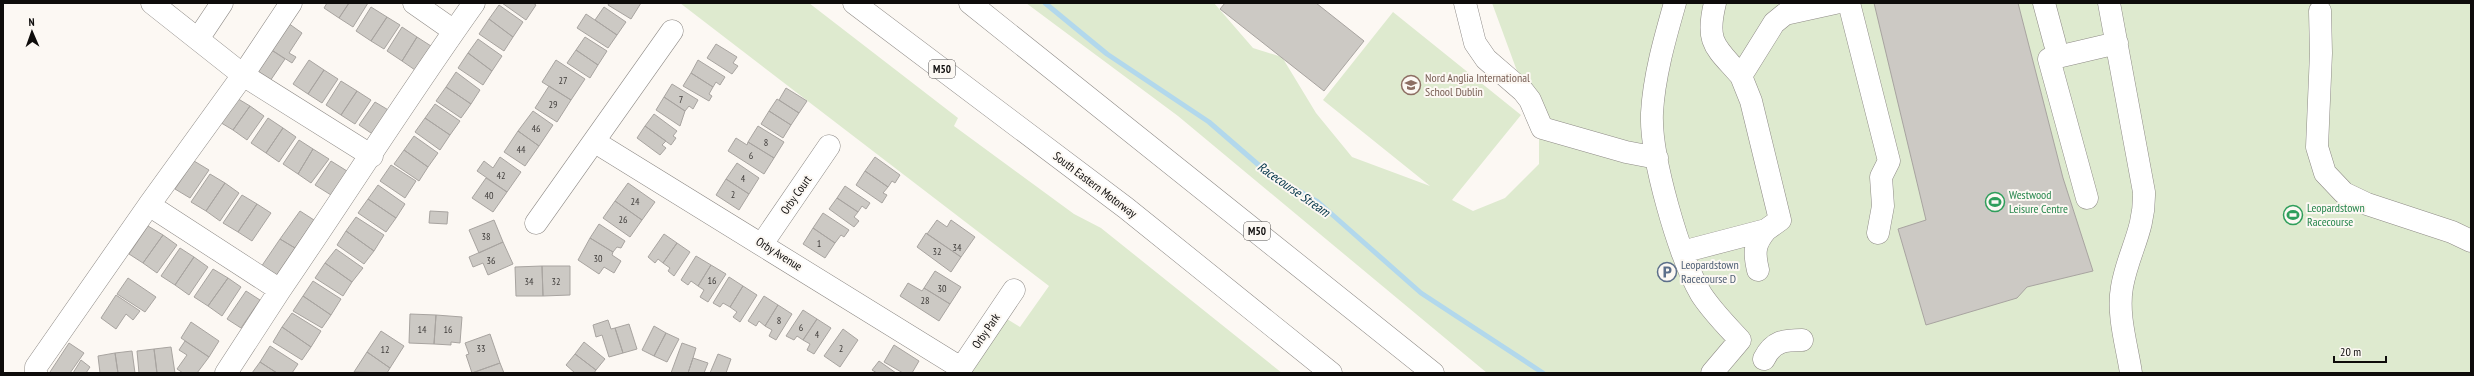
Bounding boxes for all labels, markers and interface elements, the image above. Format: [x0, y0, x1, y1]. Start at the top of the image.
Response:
north arrow [12, 12, 52, 52]
text: N [28, 15, 35, 29]
road number: M50 [929, 60, 955, 78]
place label: Nord Anglia International School Dublin [1425, 70, 1530, 99]
house number: 27 [559, 74, 568, 87]
school or university icon: Nord Anglia International School Dublin [1400, 74, 1422, 96]
house number: 7 [679, 93, 683, 106]
house number: 29 [549, 98, 558, 111]
house number: 46 [532, 122, 541, 135]
house number: 8 [764, 136, 768, 149]
house number: 44 [517, 143, 526, 156]
street label: South Eastern Motorway [1051, 148, 1140, 221]
house number: 6 [749, 149, 754, 162]
water label: Racecourse Stream [1254, 158, 1334, 222]
house number: 42 [497, 169, 506, 182]
house number: 4 [741, 172, 746, 185]
street label: Orby Court [777, 172, 815, 217]
place label: Westwood Leisure Centre [2009, 187, 2068, 216]
house number: 2 [731, 188, 735, 201]
house number: 40 [485, 189, 494, 202]
sports icon: Westwood Leisure Centre [1984, 191, 2006, 213]
house number: 24 [631, 195, 640, 208]
place label: Leopardstown Racecourse [2307, 200, 2365, 229]
sports icon: Leopardstown Racecourse [2282, 204, 2304, 226]
house number: 26 [619, 213, 628, 226]
road number: M50 [1244, 222, 1270, 240]
house number: 38 [482, 230, 491, 243]
street label: Orby Avenue [753, 234, 805, 274]
house number: 1 [817, 237, 821, 250]
house number: 34 [953, 241, 962, 254]
house number: 32 [933, 245, 942, 258]
house number: 30 [594, 252, 603, 265]
house number: 36 [487, 254, 496, 267]
place label: Leopardstown Racecourse D [1681, 257, 1739, 286]
parking icon: Leopardstown Racecourse D [1656, 261, 1678, 283]
house number: 16 [708, 274, 717, 287]
house number: 34 [525, 275, 534, 288]
house number: 32 [552, 275, 561, 288]
house number: 30 [938, 282, 947, 295]
house number: 28 [921, 294, 930, 307]
street label: Orby Park [968, 310, 1003, 351]
house number: 8 [777, 314, 781, 327]
house number: 6 [799, 321, 804, 334]
house number: 14 [418, 323, 427, 336]
house number: 16 [444, 323, 453, 336]
house number: 4 [815, 328, 820, 341]
scale bar [2334, 338, 2386, 364]
house number: 33 [477, 342, 486, 355]
house number: 2 [839, 342, 843, 355]
house number: 12 [381, 343, 390, 356]
text: 20 m [2340, 344, 2361, 359]

